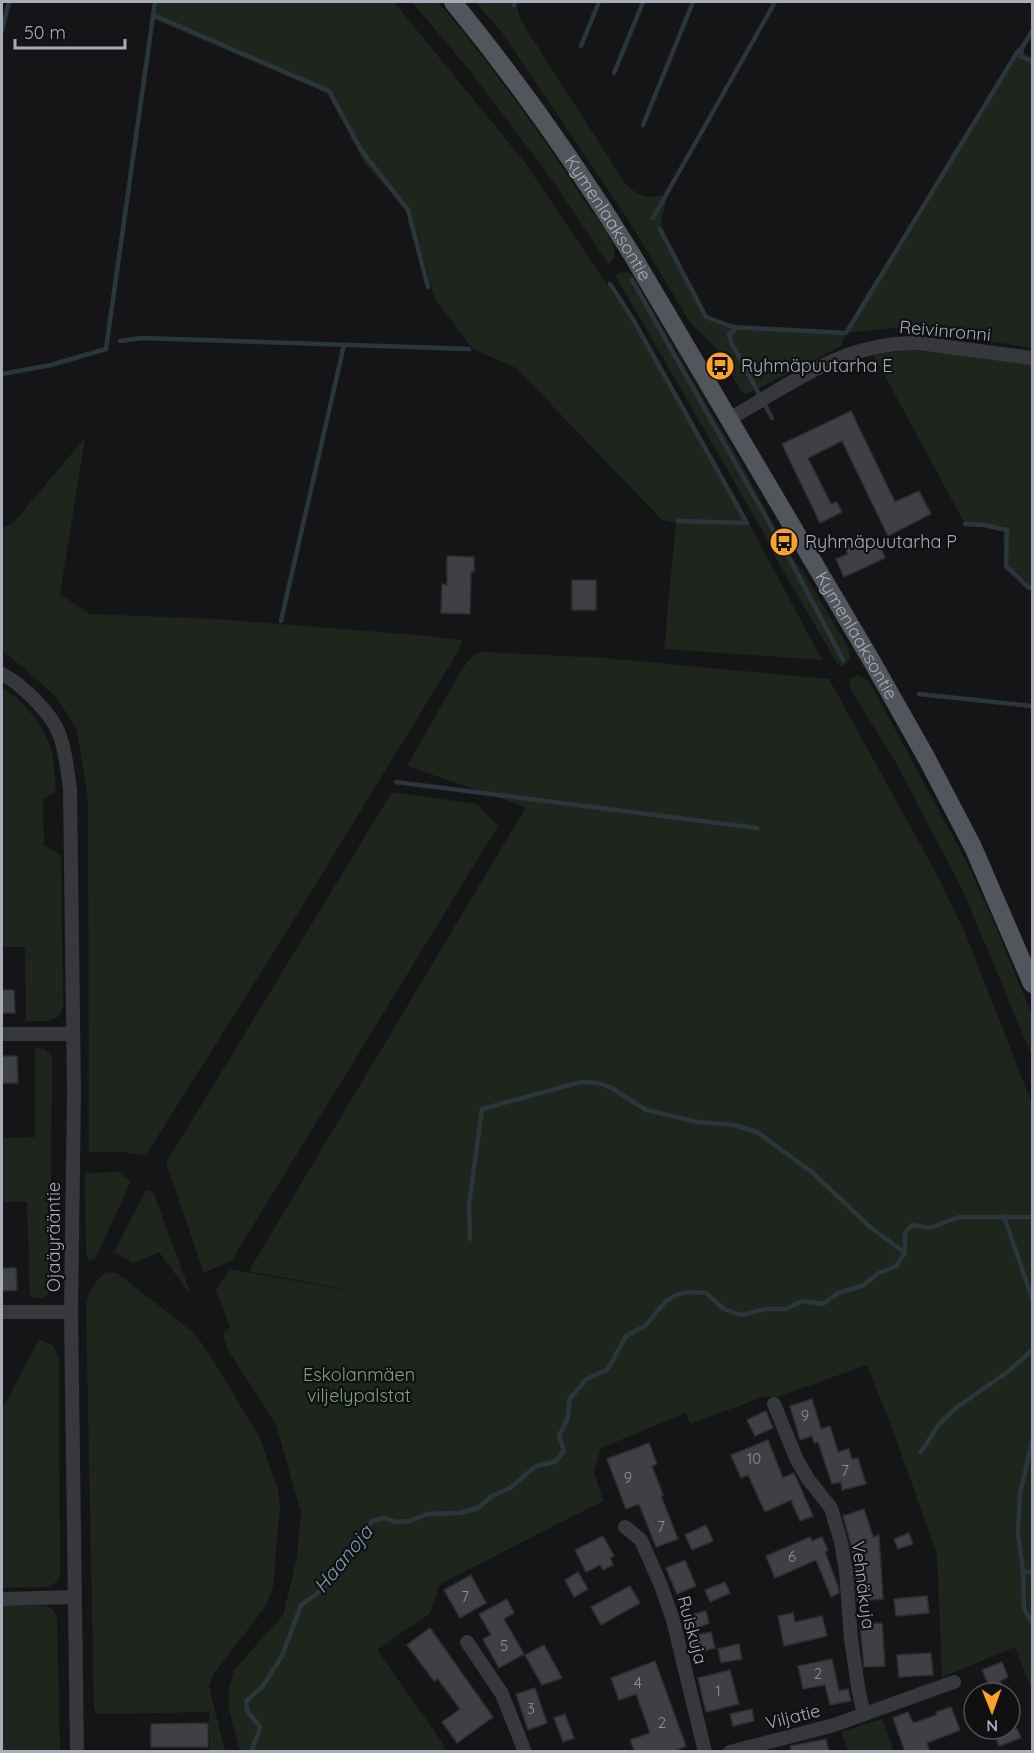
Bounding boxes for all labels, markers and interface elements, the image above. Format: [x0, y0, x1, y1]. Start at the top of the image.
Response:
scale bar [15, 12, 124, 50]
text: 50 m [24, 21, 66, 44]
street label: Kymenlaaksontie [560, 150, 657, 285]
street label: Reivinronni [898, 315, 992, 346]
bus stop icon: Ryhmäpuutarha E [704, 350, 736, 382]
place label: Ryhmäpuutarha E [741, 354, 892, 377]
bus stop icon: Ryhmäpuutarha P [768, 526, 800, 558]
place label: Ryhmäpuutarha P [805, 530, 957, 553]
street label: Kymenlaaksontie [810, 567, 903, 704]
street label: Ojaäyrääntie [42, 1182, 65, 1292]
park label: Eskolanmäen viljelypalstat [303, 1363, 415, 1407]
house number: 9 [801, 1406, 809, 1425]
house number: 10 [747, 1449, 761, 1468]
house number: 7 [841, 1461, 849, 1480]
house number: 9 [624, 1468, 632, 1487]
house number: 7 [657, 1517, 665, 1536]
water label: Haanoja [308, 1518, 379, 1598]
street label: Vehnäkuja [847, 1539, 880, 1630]
house number: 6 [788, 1547, 796, 1566]
house number: 7 [461, 1587, 469, 1606]
street label: Ruiskuja [672, 1593, 713, 1667]
house number: 5 [500, 1636, 508, 1655]
house number: 2 [814, 1664, 822, 1683]
house number: 4 [634, 1673, 642, 1692]
house number: 1 [715, 1681, 721, 1700]
north arrow [962, 1681, 1022, 1741]
house number: 3 [527, 1699, 535, 1718]
street label: Viljatie [763, 1699, 823, 1734]
house number: 2 [658, 1713, 666, 1732]
text: N [986, 1716, 998, 1736]

